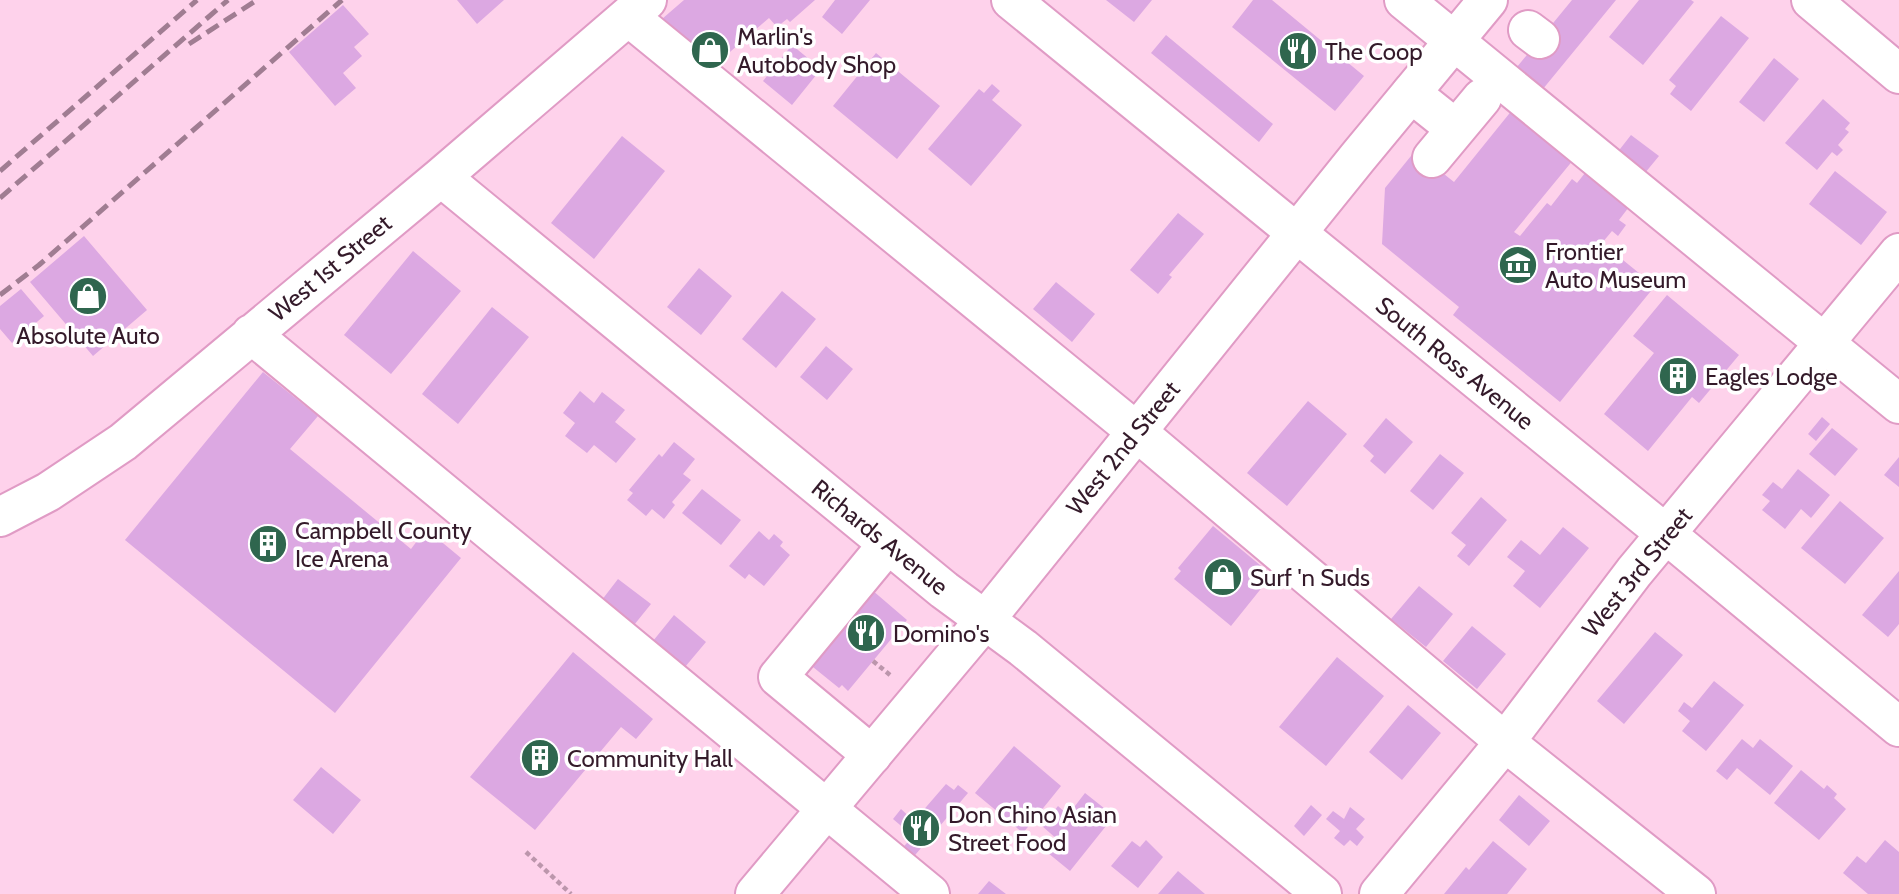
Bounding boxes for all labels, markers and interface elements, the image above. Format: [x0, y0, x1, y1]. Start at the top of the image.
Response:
place label: Marlin's Autobody Shop [737, 22, 896, 79]
shop icon: Marlin's Autobody Shop [689, 29, 731, 71]
restaurant icon: The Coop [1277, 30, 1319, 72]
place label: The Coop [1325, 37, 1423, 66]
street label: West 1st Street [263, 209, 397, 327]
place label: Frontier Auto Museum [1545, 237, 1686, 294]
museum icon: Frontier Auto Museum [1497, 244, 1539, 286]
shop icon: Absolute Auto [67, 275, 109, 317]
street label: South Ross Avenue [1370, 290, 1540, 436]
place label: Absolute Auto [16, 321, 160, 350]
building icon: Eagles Lodge [1657, 355, 1699, 397]
place label: Eagles Lodge [1705, 362, 1837, 391]
street label: West 2nd Street [1060, 375, 1186, 521]
street label: Richards Avenue [806, 473, 954, 601]
street label: West 3rd Street [1576, 501, 1698, 643]
place label: Campbell County Ice Arena [295, 516, 472, 573]
building icon: Campbell County Ice Arena [247, 523, 289, 565]
shop icon: Surf 'n Suds [1202, 556, 1244, 598]
place label: Surf 'n Suds [1250, 563, 1370, 592]
restaurant icon: Domino's [845, 612, 887, 654]
place label: Domino's [893, 619, 990, 648]
building icon: Community Hall [519, 737, 561, 779]
place label: Community Hall [567, 744, 733, 773]
place label: Don Chino Asian Street Food [948, 800, 1117, 857]
restaurant icon: Don Chino Asian Street Food [900, 807, 942, 849]

